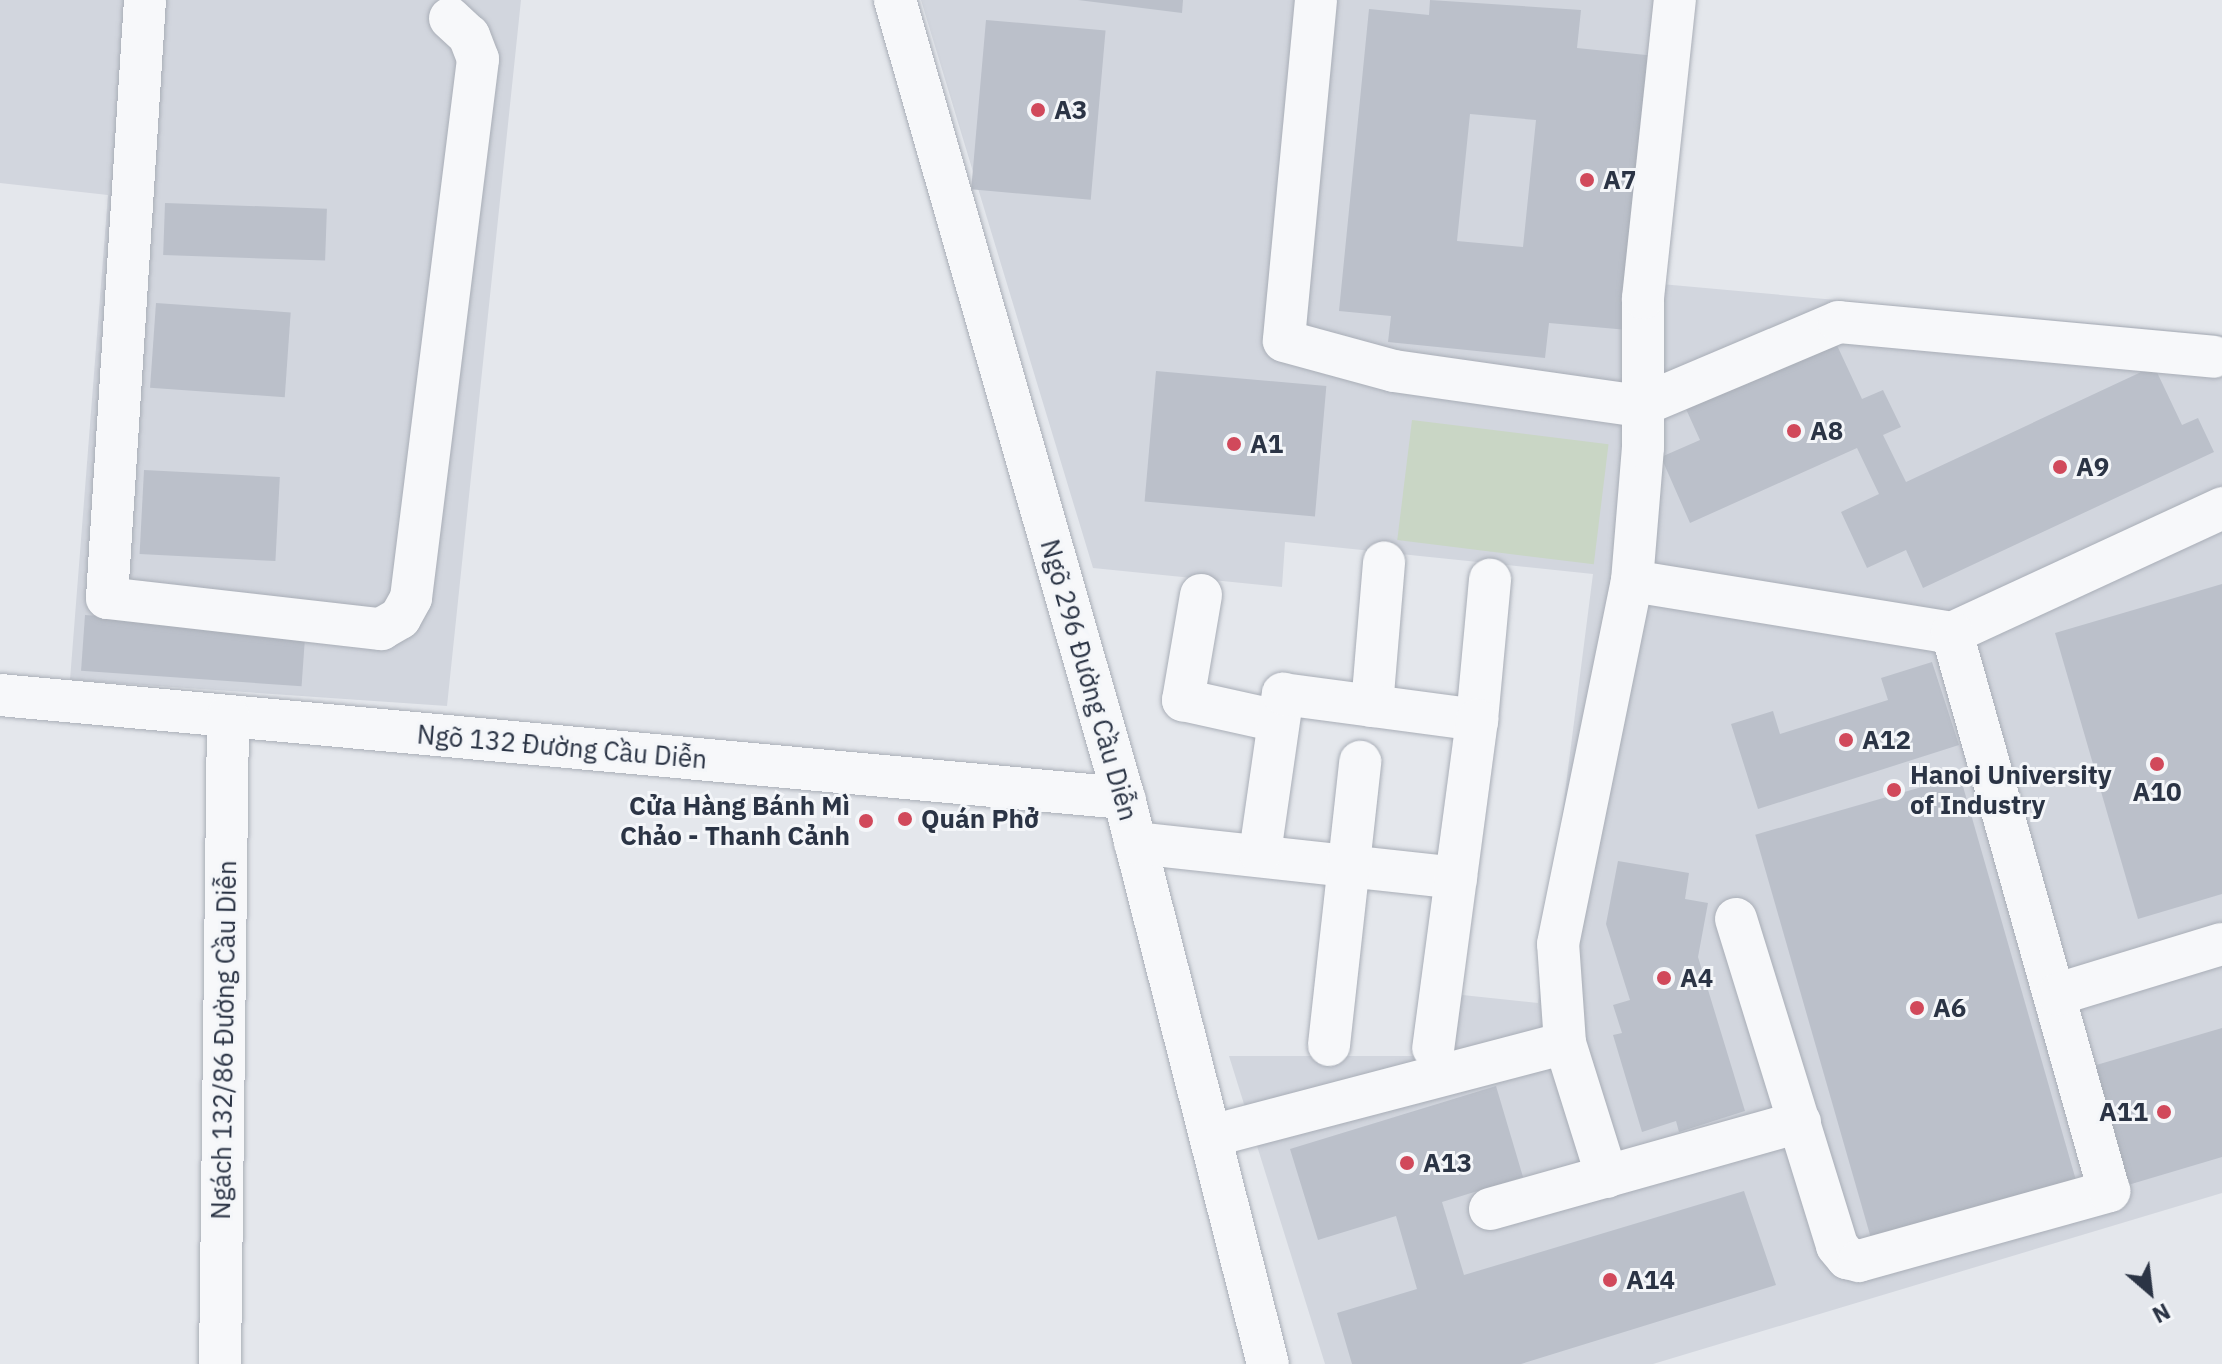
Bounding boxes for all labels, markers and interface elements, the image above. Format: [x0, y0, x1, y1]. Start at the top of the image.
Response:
place label: A3 [1054, 94, 1087, 126]
marker: A3 [1029, 101, 1047, 119]
place label: A7 [1603, 164, 1636, 196]
marker: A7 [1578, 171, 1596, 189]
place label: A8 [1810, 415, 1843, 447]
marker: A8 [1785, 422, 1803, 440]
place label: A1 [1250, 428, 1283, 460]
marker: A1 [1225, 435, 1243, 453]
place label: A9 [2076, 451, 2109, 483]
marker: A9 [2051, 458, 2069, 476]
street label: Ngõ 296 Đường Cầu Diễn [1034, 536, 1144, 824]
street label: Ngõ 132 Đường Cầu Diễn [416, 719, 708, 775]
place label: A12 [1862, 724, 1911, 756]
marker: A12 [1837, 731, 1855, 749]
marker: A10 [2148, 755, 2166, 773]
place label: Hanoi University of Industry [1910, 759, 2112, 820]
place label: A10 [2132, 776, 2182, 808]
marker: Hanoi University of Industry [1885, 781, 1903, 799]
place label: Cửa Hàng Bánh Mì Chảo - Thanh Cảnh [620, 790, 850, 852]
place label: Quán Phở [921, 803, 1039, 835]
marker: Quán Phở [896, 810, 914, 828]
marker: Cửa Hàng Bánh Mì Chảo - Thanh Cảnh [857, 812, 875, 830]
street label: Ngách 132/86 Đường Cầu Diễn [205, 860, 243, 1220]
place label: A4 [1680, 962, 1713, 994]
marker: A4 [1655, 969, 1673, 987]
place label: A6 [1933, 992, 1966, 1024]
marker: A6 [1908, 999, 1926, 1017]
place label: A11 [2099, 1096, 2148, 1128]
marker: A11 [2155, 1103, 2173, 1121]
place label: A13 [1423, 1147, 1472, 1179]
marker: A13 [1398, 1154, 1416, 1172]
north arrow [2110, 1252, 2190, 1332]
place label: A14 [1626, 1264, 1675, 1296]
marker: A14 [1601, 1271, 1619, 1289]
text: N [2148, 1297, 2175, 1330]

